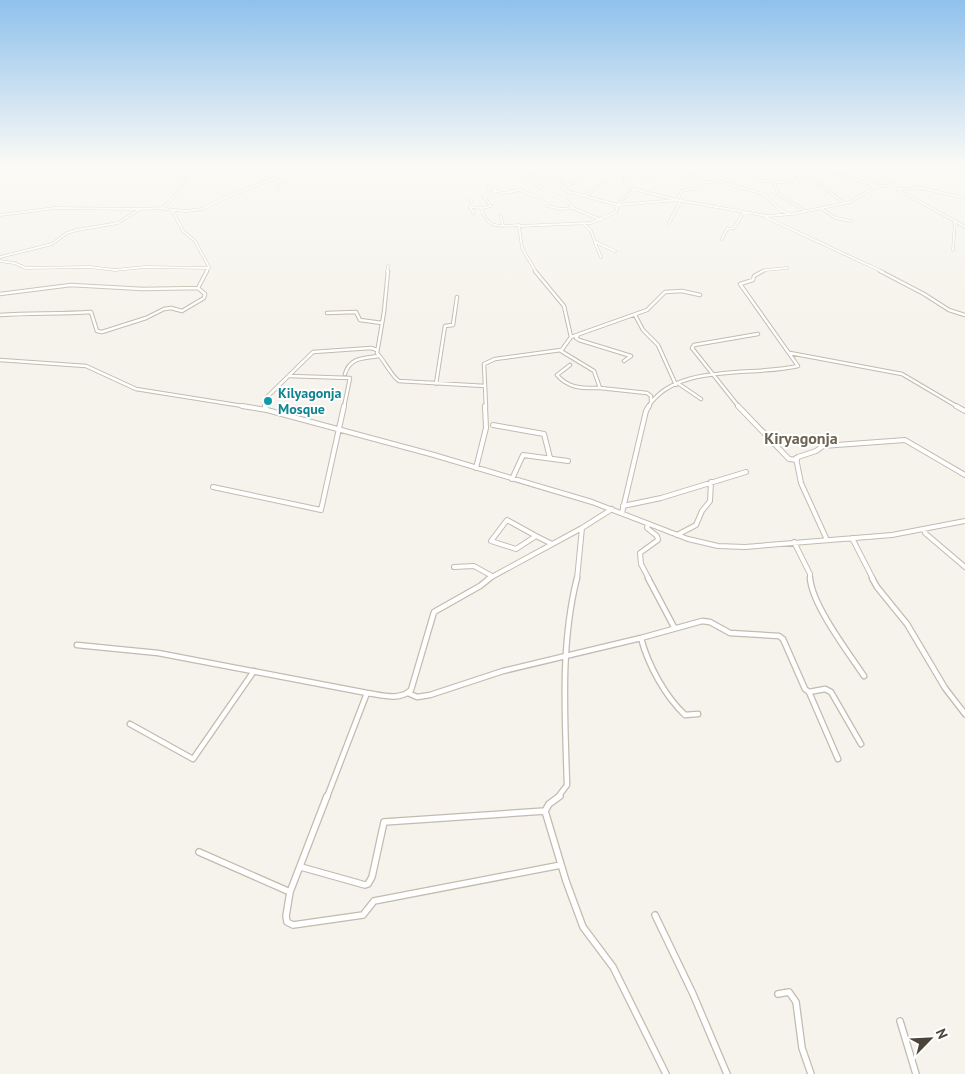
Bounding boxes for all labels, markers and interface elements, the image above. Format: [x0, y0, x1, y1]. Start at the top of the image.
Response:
place label: Kilyagonja Mosque [278, 384, 342, 418]
marker: Kilyagonja Mosque [262, 395, 274, 407]
district label: Kiryagonja [764, 428, 838, 448]
north arrow [905, 1014, 955, 1064]
text: N [932, 1026, 952, 1042]

